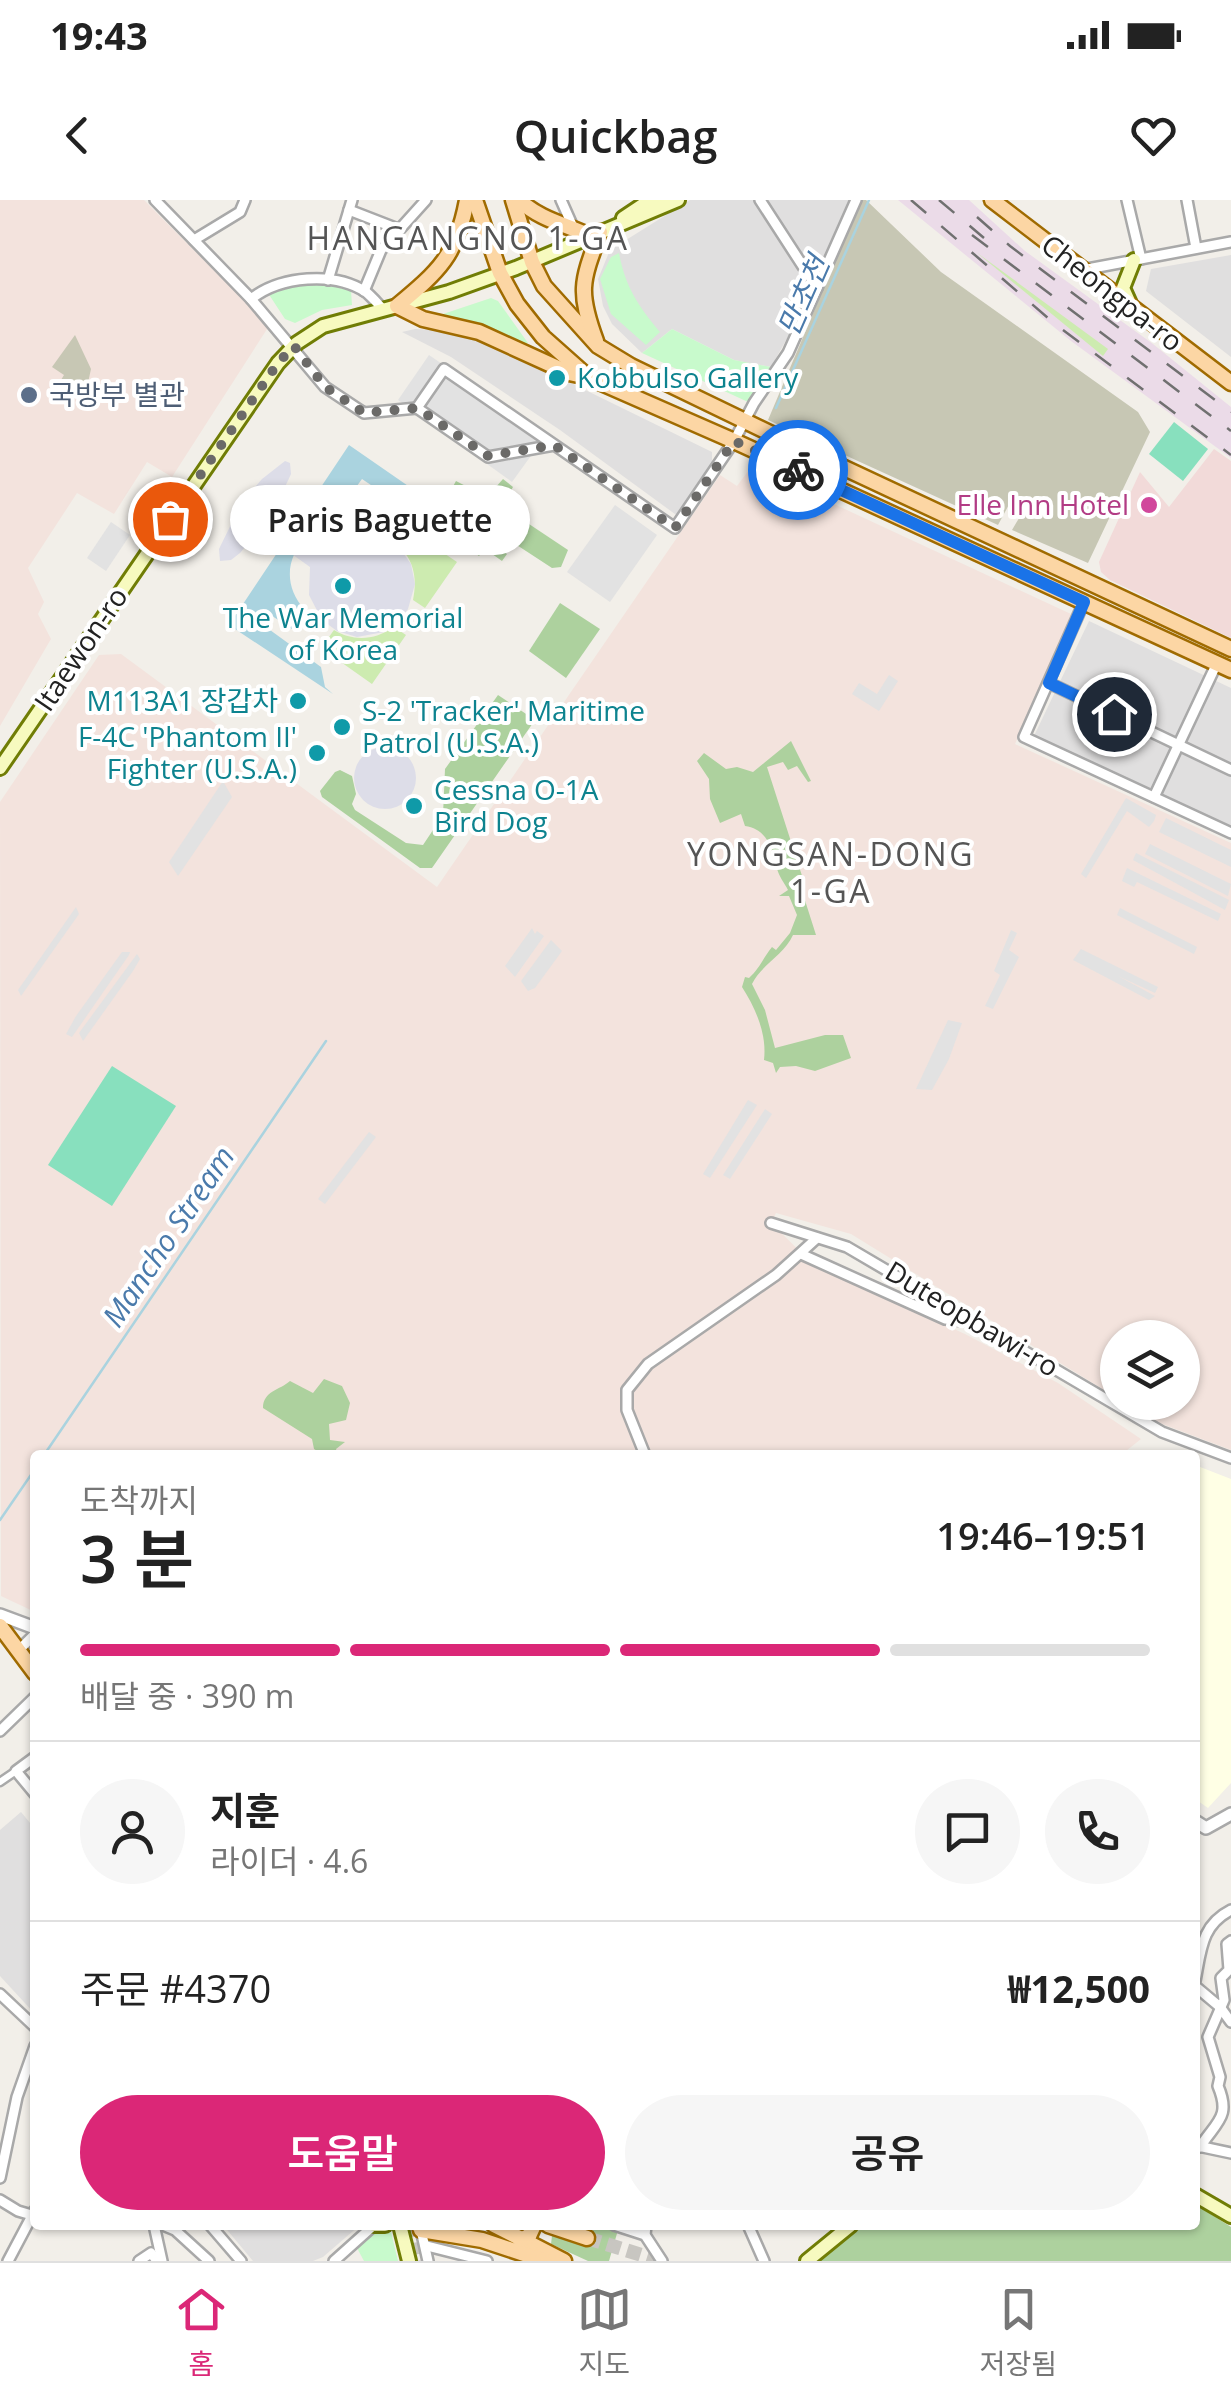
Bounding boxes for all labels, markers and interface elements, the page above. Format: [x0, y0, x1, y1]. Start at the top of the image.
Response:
text: 19:43 [50, 9, 148, 61]
text: Quickbag [514, 105, 717, 166]
icon: back [50, 108, 105, 163]
icon: heart [1126, 108, 1181, 163]
district label: HANGANGNO 1-GA [306, 216, 630, 259]
street label: Cheongpa-ro [1034, 225, 1191, 359]
water label: 만초천 [767, 246, 840, 342]
place label: Kobbulso Gallery [577, 358, 799, 396]
marker: Kobbulso Gallery [546, 367, 568, 389]
place label: 국방부 별관 [49, 375, 185, 413]
marker: 국방부 별관 [18, 384, 40, 406]
courier [748, 420, 848, 520]
icon: bike [771, 443, 826, 498]
pin [128, 477, 213, 562]
callout: Paris Baguette [230, 484, 530, 554]
place label: Elle Inn Hotel [957, 485, 1129, 523]
icon: bag [143, 492, 198, 547]
marker: Elle Inn Hotel [1138, 494, 1160, 516]
text: Paris Baguette [268, 498, 492, 541]
marker: The War Memorial of Korea [332, 575, 354, 597]
street label: Itaewon-ro [25, 579, 136, 718]
place label: The War Memorial of Korea [223, 598, 463, 668]
pin [1072, 672, 1157, 757]
place label: M113A1 장갑차 [87, 681, 278, 719]
icon: home [1087, 687, 1142, 742]
marker: M113A1 장갑차 [287, 690, 309, 712]
place label: S-2 'Tracker' Maritime Patrol (U.S.A.) [362, 691, 645, 761]
marker: S-2 'Tracker' Maritime Patrol (U.S.A.) [331, 716, 353, 738]
place label: F-4C 'Phantom II' Fighter (U.S.A.) [78, 717, 297, 787]
marker: F-4C 'Phantom II' Fighter (U.S.A.) [306, 742, 328, 764]
place label: Cessna O-1A Bird Dog [434, 770, 599, 840]
marker: Cessna O-1A Bird Dog [403, 795, 425, 817]
district label: YONGSAN-DONG 1-GA [687, 832, 975, 912]
water label: Mancho Stream [92, 1138, 243, 1335]
street label: Duteopbawi-ro [879, 1251, 1066, 1385]
map controls [1100, 1320, 1200, 1420]
button: layers [1100, 1320, 1200, 1420]
text: 도착까지 [80, 1478, 198, 1521]
text: 19:46–19:51 [936, 1509, 1150, 1561]
text: 3 분 [80, 1514, 194, 1602]
text: 배달 중 · 390 m [80, 1674, 295, 1717]
button: person [80, 1779, 185, 1884]
button: chat [915, 1779, 1020, 1884]
button: phone [1045, 1779, 1150, 1884]
text: 지훈 [210, 1784, 280, 1836]
text: 라이더 · 4.6 [210, 1839, 368, 1882]
text: 주문 #4370 [80, 1962, 271, 2014]
text: ₩12,500 [1008, 1962, 1150, 2014]
button: 도움말 [80, 2095, 605, 2210]
button: 공유 [625, 2095, 1150, 2210]
tab: 홈 [174, 2282, 229, 2382]
tab: 지도 [577, 2282, 632, 2382]
tab: 저장됨 [980, 2282, 1057, 2382]

